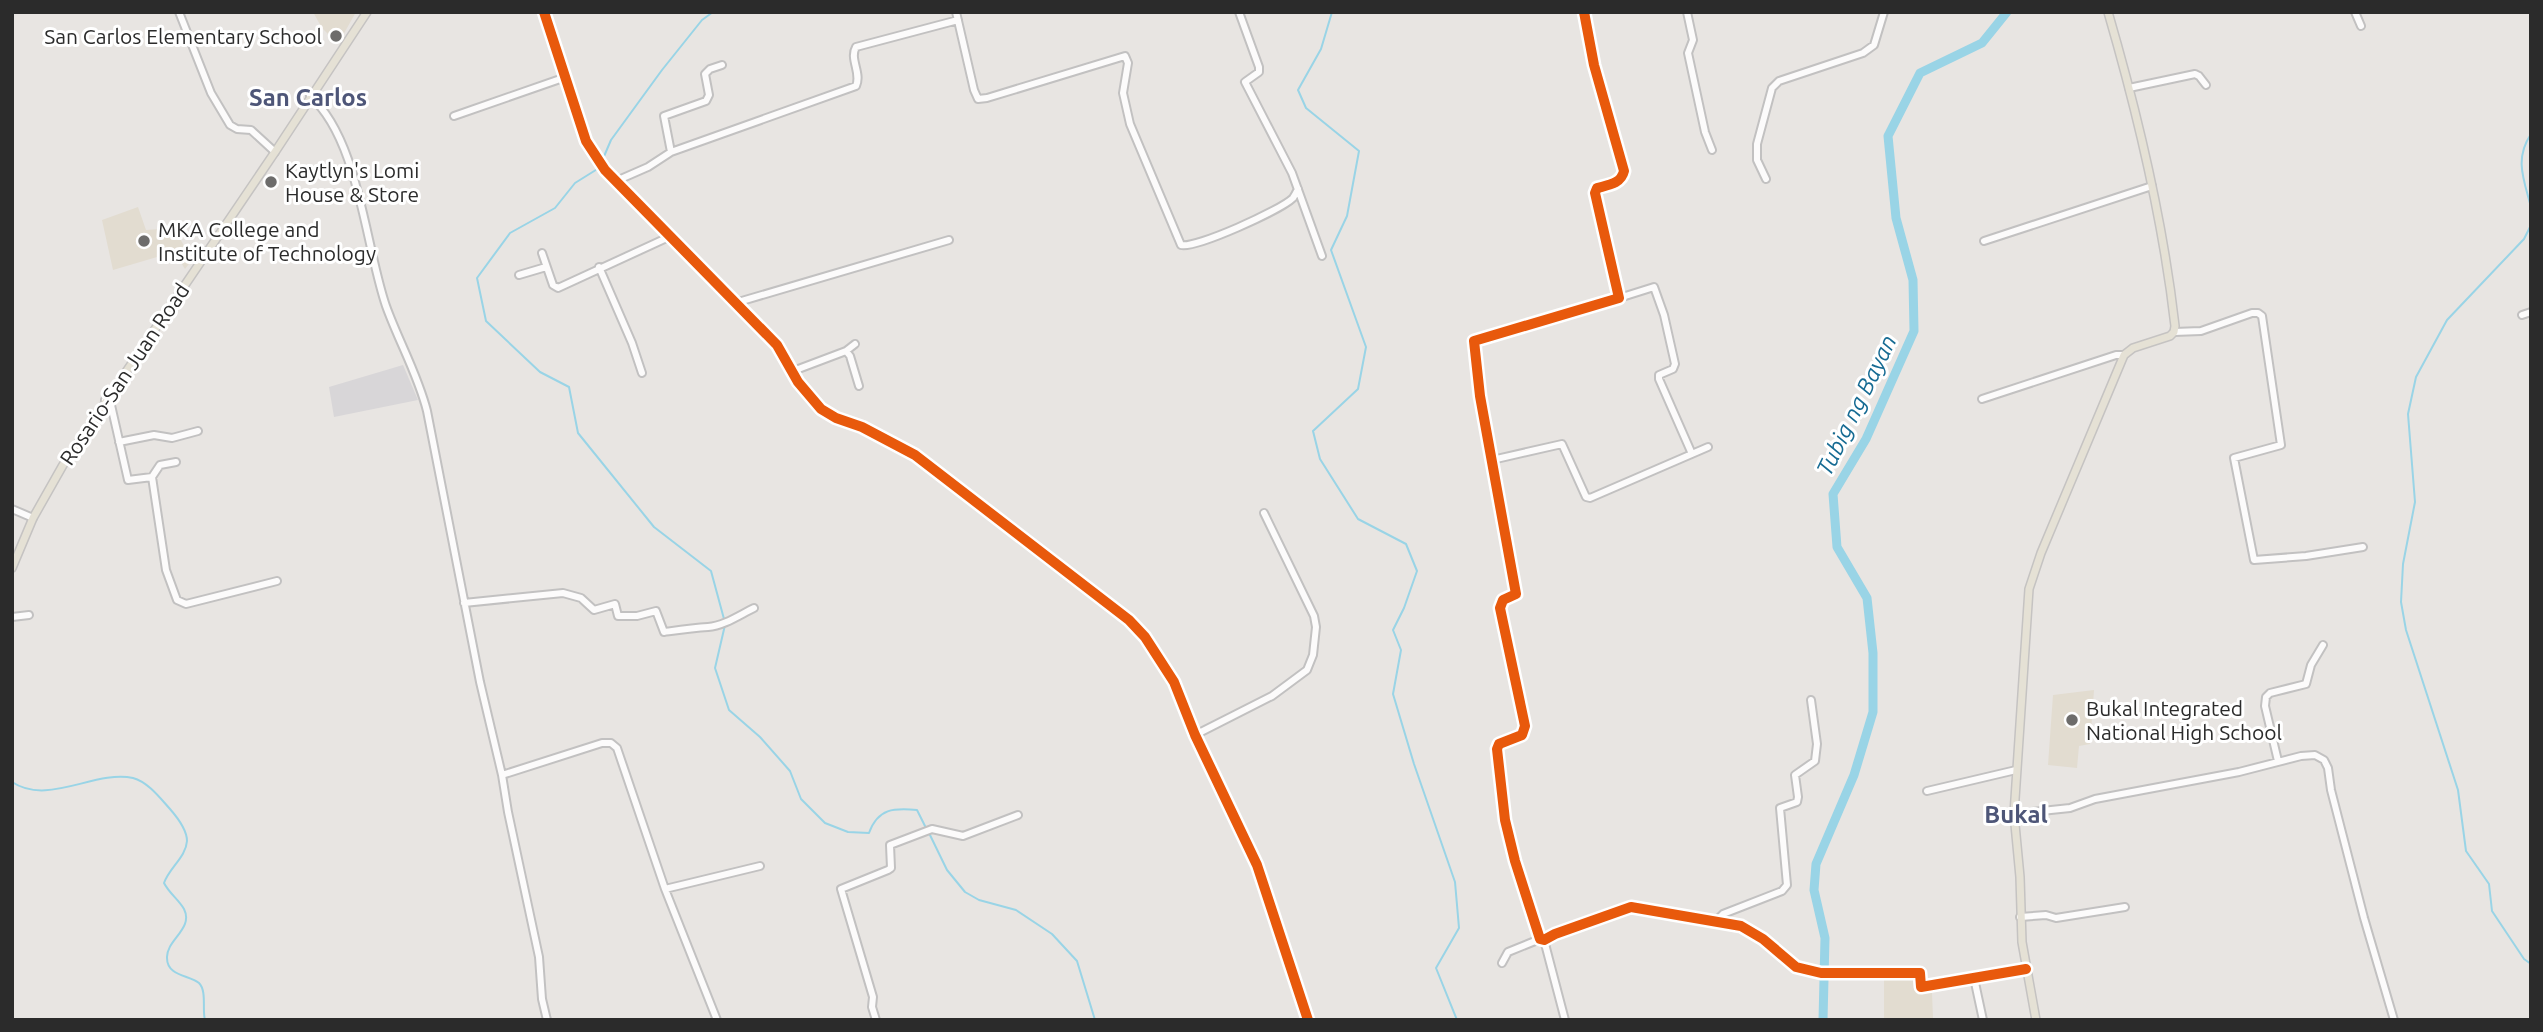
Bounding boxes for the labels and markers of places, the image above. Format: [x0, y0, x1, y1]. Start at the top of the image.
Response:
place label: San Carlos Elementary School [44, 24, 322, 48]
marker: San Carlos Elementary School [328, 28, 344, 44]
place label: Kaytlyn's Lomi House & Store [285, 158, 419, 206]
marker: Kaytlyn's Lomi House & Store [263, 174, 279, 190]
place label: MKA College and Institute of Technology [158, 217, 376, 265]
marker: MKA College and Institute of Technology [136, 233, 152, 249]
place label: Bukal Integrated National High School [2086, 696, 2282, 744]
marker: Bukal Integrated National High School [2064, 712, 2080, 728]

